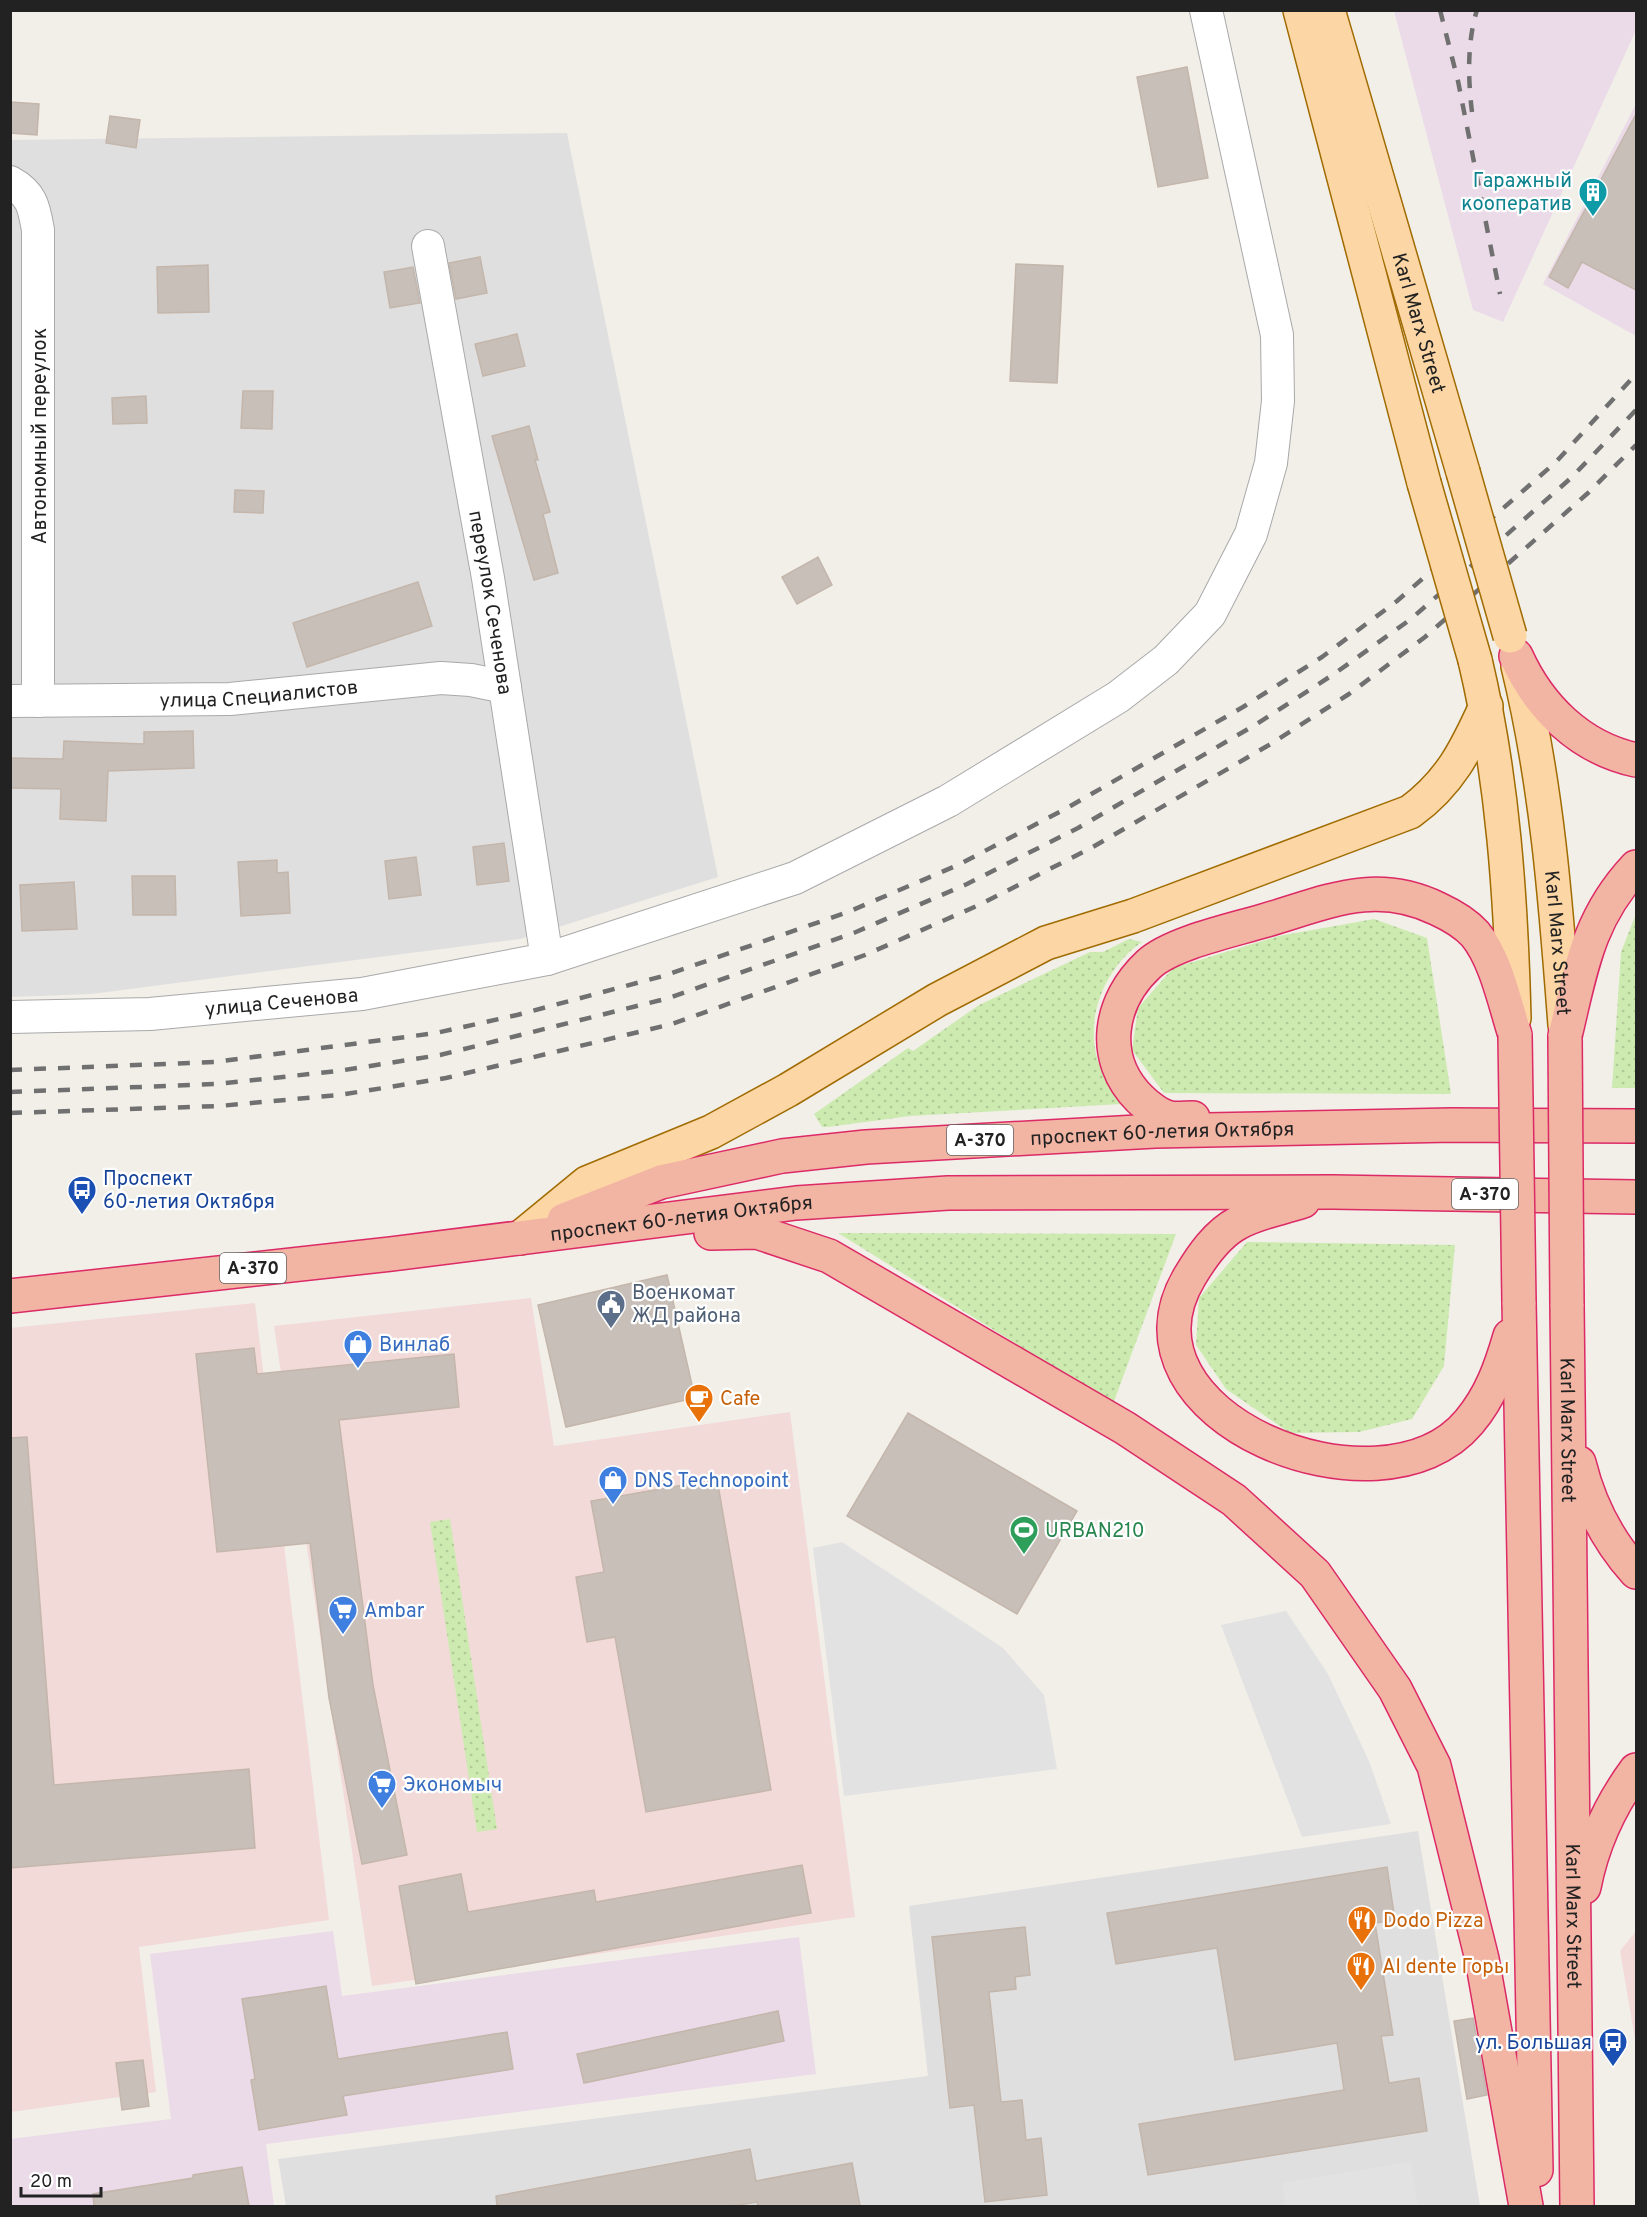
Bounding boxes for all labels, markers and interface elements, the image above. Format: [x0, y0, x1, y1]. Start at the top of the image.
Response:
place label: Гаражный кооператив [1461, 169, 1572, 218]
building icon: Гаражный кооператив [1577, 176, 1609, 218]
street label: Karl Marx Street [1385, 250, 1450, 397]
street label: Автономный переулок [28, 328, 54, 544]
street label: переулок Сеченова [461, 509, 517, 697]
street label: улица Специалистов [159, 675, 359, 715]
street label: Karl Marx Street [1537, 869, 1575, 1016]
street label: улица Сеченова [204, 983, 359, 1024]
street label: проспект 60-летия Октября [1030, 1117, 1295, 1153]
road number: А-370 [947, 1125, 1013, 1155]
place label: Проспект 60-летия Октября [103, 1167, 275, 1216]
bus stop icon: Проспект 60-летия Октября [66, 1174, 98, 1216]
road number: А-370 [1452, 1179, 1518, 1209]
street label: проспект 60-летия Октября [549, 1191, 814, 1249]
road number: А-370 [220, 1253, 286, 1283]
place label: Военкомат ЖД района [632, 1281, 741, 1330]
public building icon: Военкомат ЖД района [595, 1288, 627, 1330]
shop icon: Винлаб [342, 1328, 374, 1370]
place label: Винлаб [379, 1333, 450, 1359]
street label: Karl Marx Street [1553, 1357, 1580, 1503]
cafe icon: Cafe [683, 1382, 715, 1424]
place label: Cafe [720, 1387, 760, 1413]
shop icon: DNS Technopoint [597, 1464, 629, 1506]
place label: DNS Technopoint [634, 1469, 789, 1495]
sports icon: URBAN210 [1008, 1514, 1040, 1556]
place label: URBAN210 [1045, 1519, 1144, 1545]
supermarket icon: Ambar [327, 1594, 359, 1636]
place label: Ambar [364, 1599, 425, 1625]
supermarket icon: Экономыч [366, 1768, 398, 1810]
place label: Экономыч [403, 1773, 502, 1799]
street label: Karl Marx Street [1558, 1843, 1586, 1989]
restaurant icon: Dodo Pizza [1346, 1904, 1378, 1946]
place label: Dodo Pizza [1383, 1909, 1483, 1935]
restaurant icon: Al dente Горы [1345, 1950, 1377, 1992]
place label: Al dente Горы [1382, 1955, 1509, 1981]
bus stop icon: ул. Большая [1597, 2026, 1629, 2068]
place label: ул. Большая [1475, 2031, 1592, 2057]
scale bar [21, 2160, 100, 2198]
text: 20 m [30, 2171, 72, 2194]

